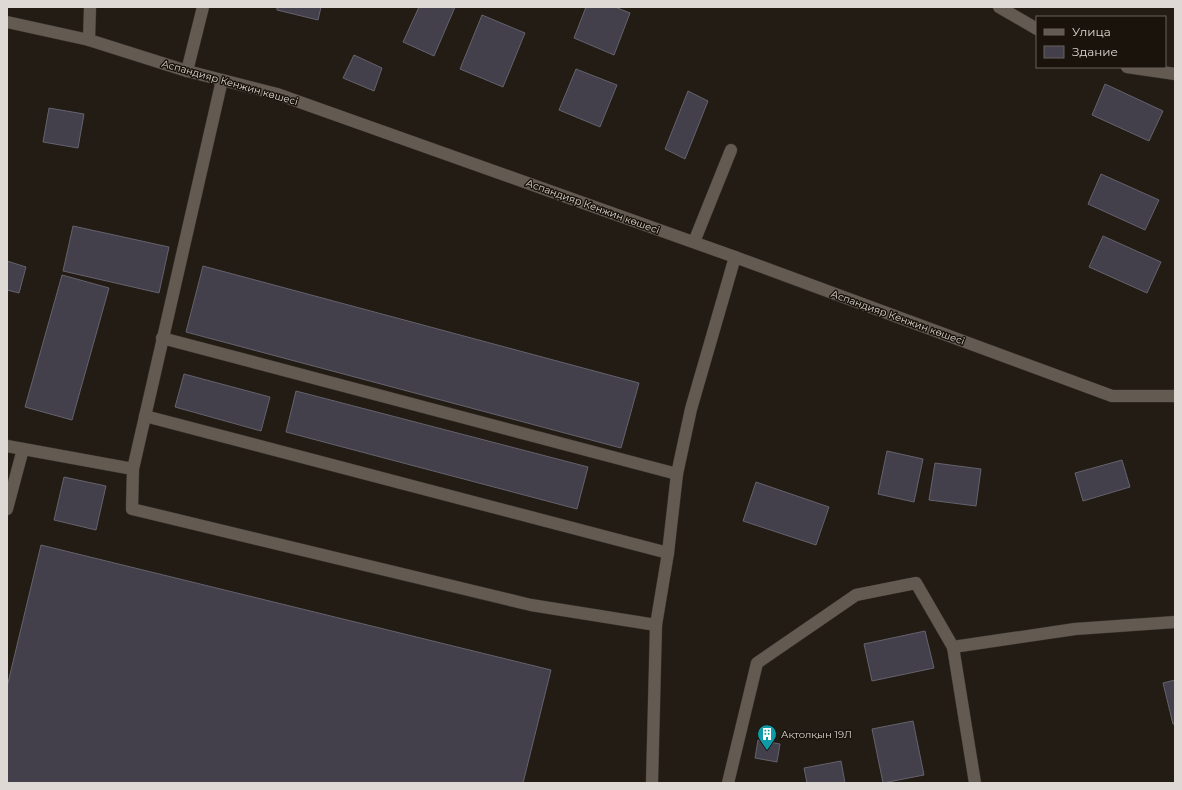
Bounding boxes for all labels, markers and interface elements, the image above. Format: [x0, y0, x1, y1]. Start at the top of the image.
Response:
legend [1036, 16, 1166, 68]
text: Улица [1072, 24, 1111, 39]
text: Здание [1072, 44, 1118, 59]
street label: Аспандияр Кенжин көшесі [160, 57, 300, 108]
street label: Аспандияр Кенжин көшесі [524, 176, 661, 237]
street label: Аспандияр Кенжин көшесі [829, 287, 966, 348]
building icon: Ақтолқын 19Л [756, 723, 778, 751]
place label: Ақтолқын 19Л [781, 728, 852, 741]

